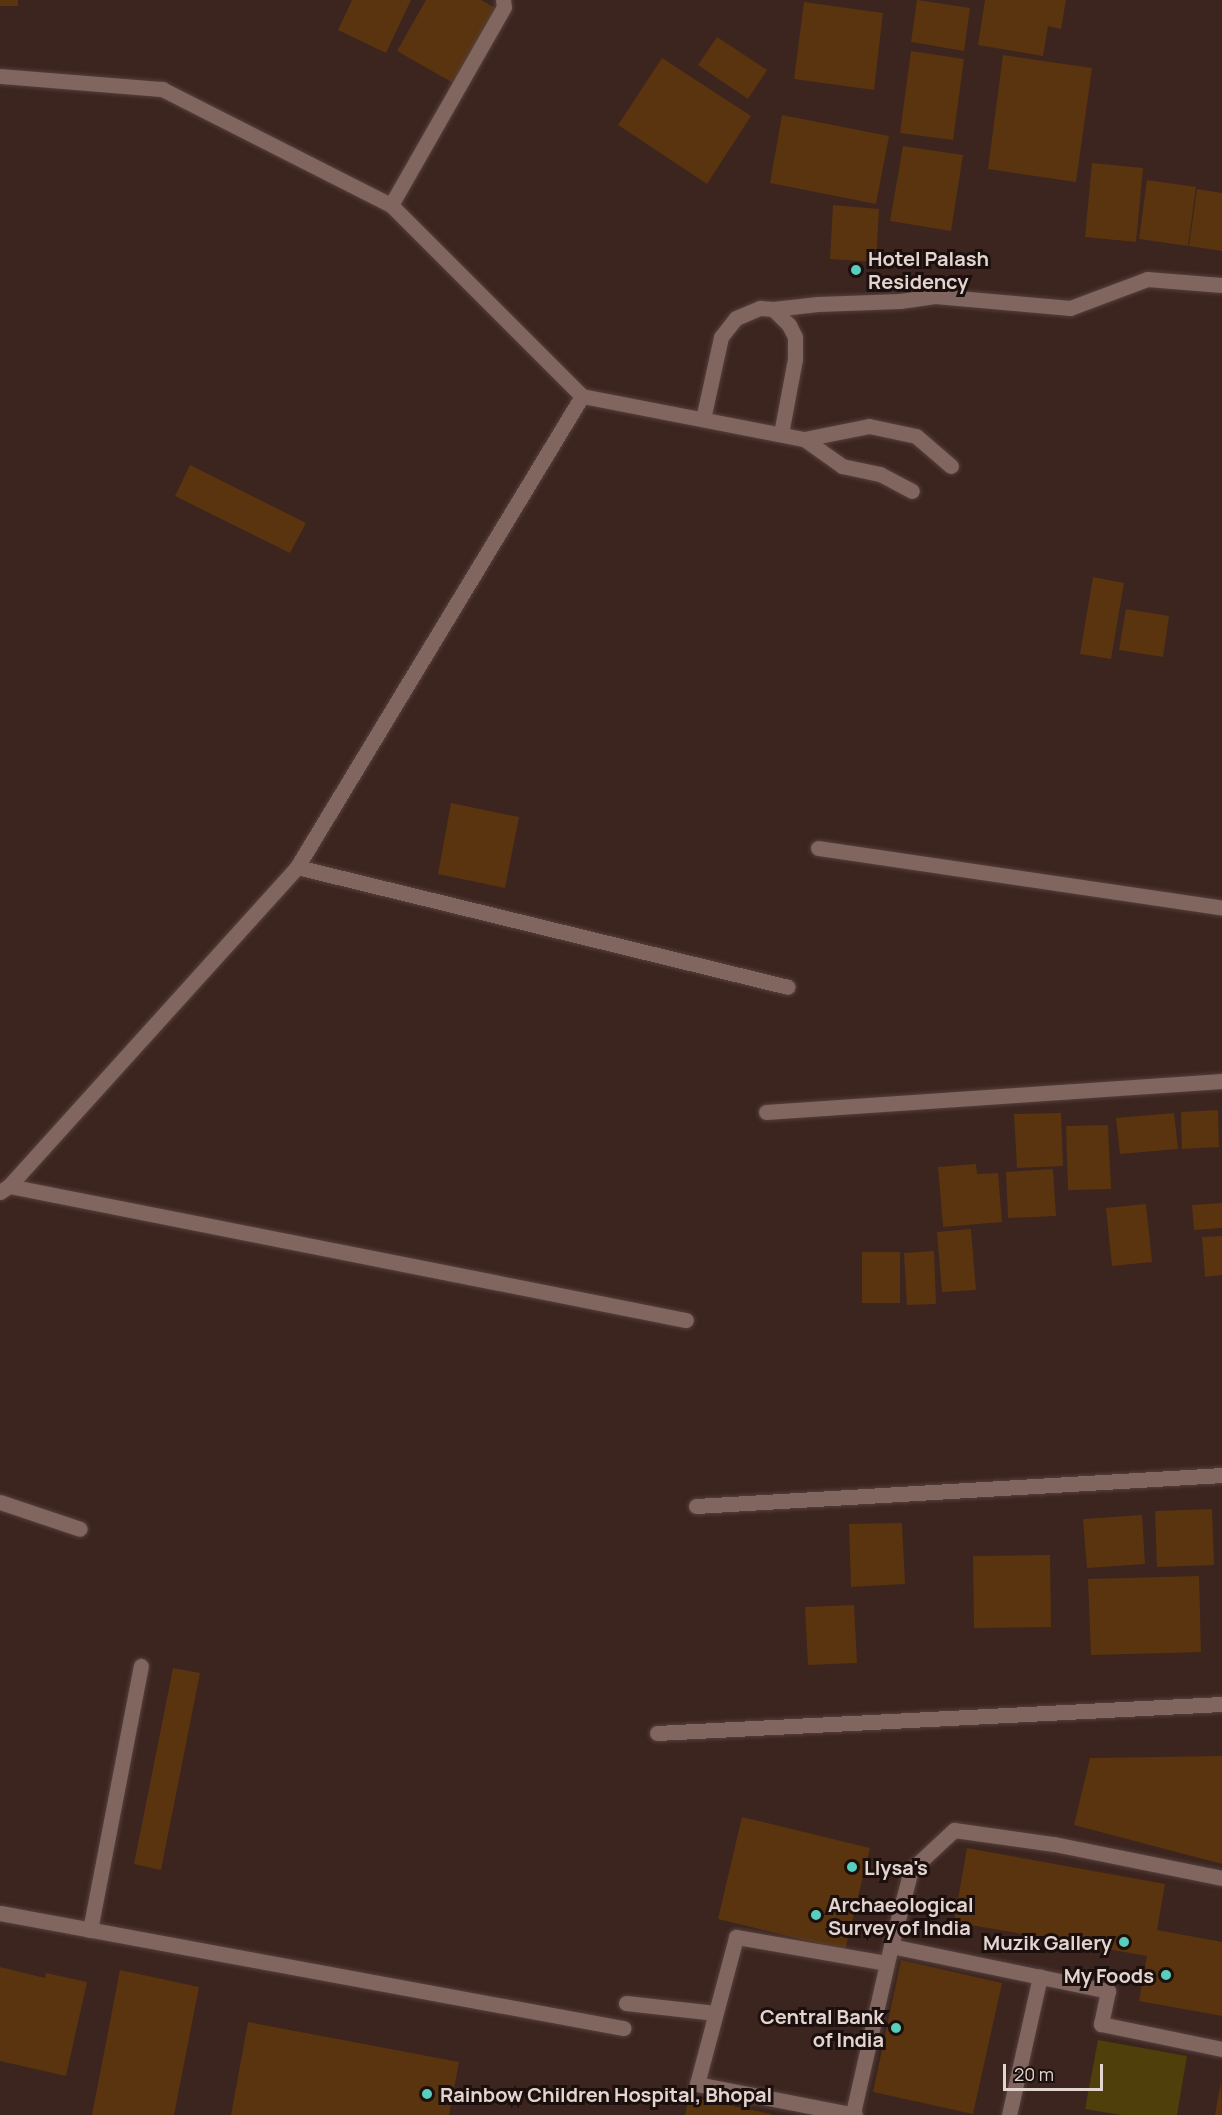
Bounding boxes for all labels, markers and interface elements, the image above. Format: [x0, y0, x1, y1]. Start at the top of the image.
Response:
place label: Hotel Palash Residency [868, 246, 989, 293]
marker: Hotel Palash Residency [849, 263, 863, 277]
place label: Llysa's [864, 1855, 928, 1879]
marker: Llysa's [845, 1860, 859, 1874]
place label: Archaeological Survey of India [828, 1892, 974, 1939]
marker: Archaeological Survey of India [809, 1908, 823, 1922]
place label: Muzik Gallery [983, 1930, 1112, 1954]
marker: Muzik Gallery [1117, 1935, 1131, 1949]
place label: My Foods [1064, 1963, 1154, 1987]
marker: My Foods [1159, 1968, 1173, 1982]
place label: Central Bank of India [760, 2004, 884, 2051]
marker: Central Bank of India [889, 2021, 903, 2035]
scale bar [1006, 2052, 1106, 2090]
text: 20 m [1014, 2062, 1054, 2086]
place label: Rainbow Children Hospital, Bhopal [440, 2082, 772, 2106]
marker: Rainbow Children Hospital, Bhopal [418, 2085, 436, 2103]

